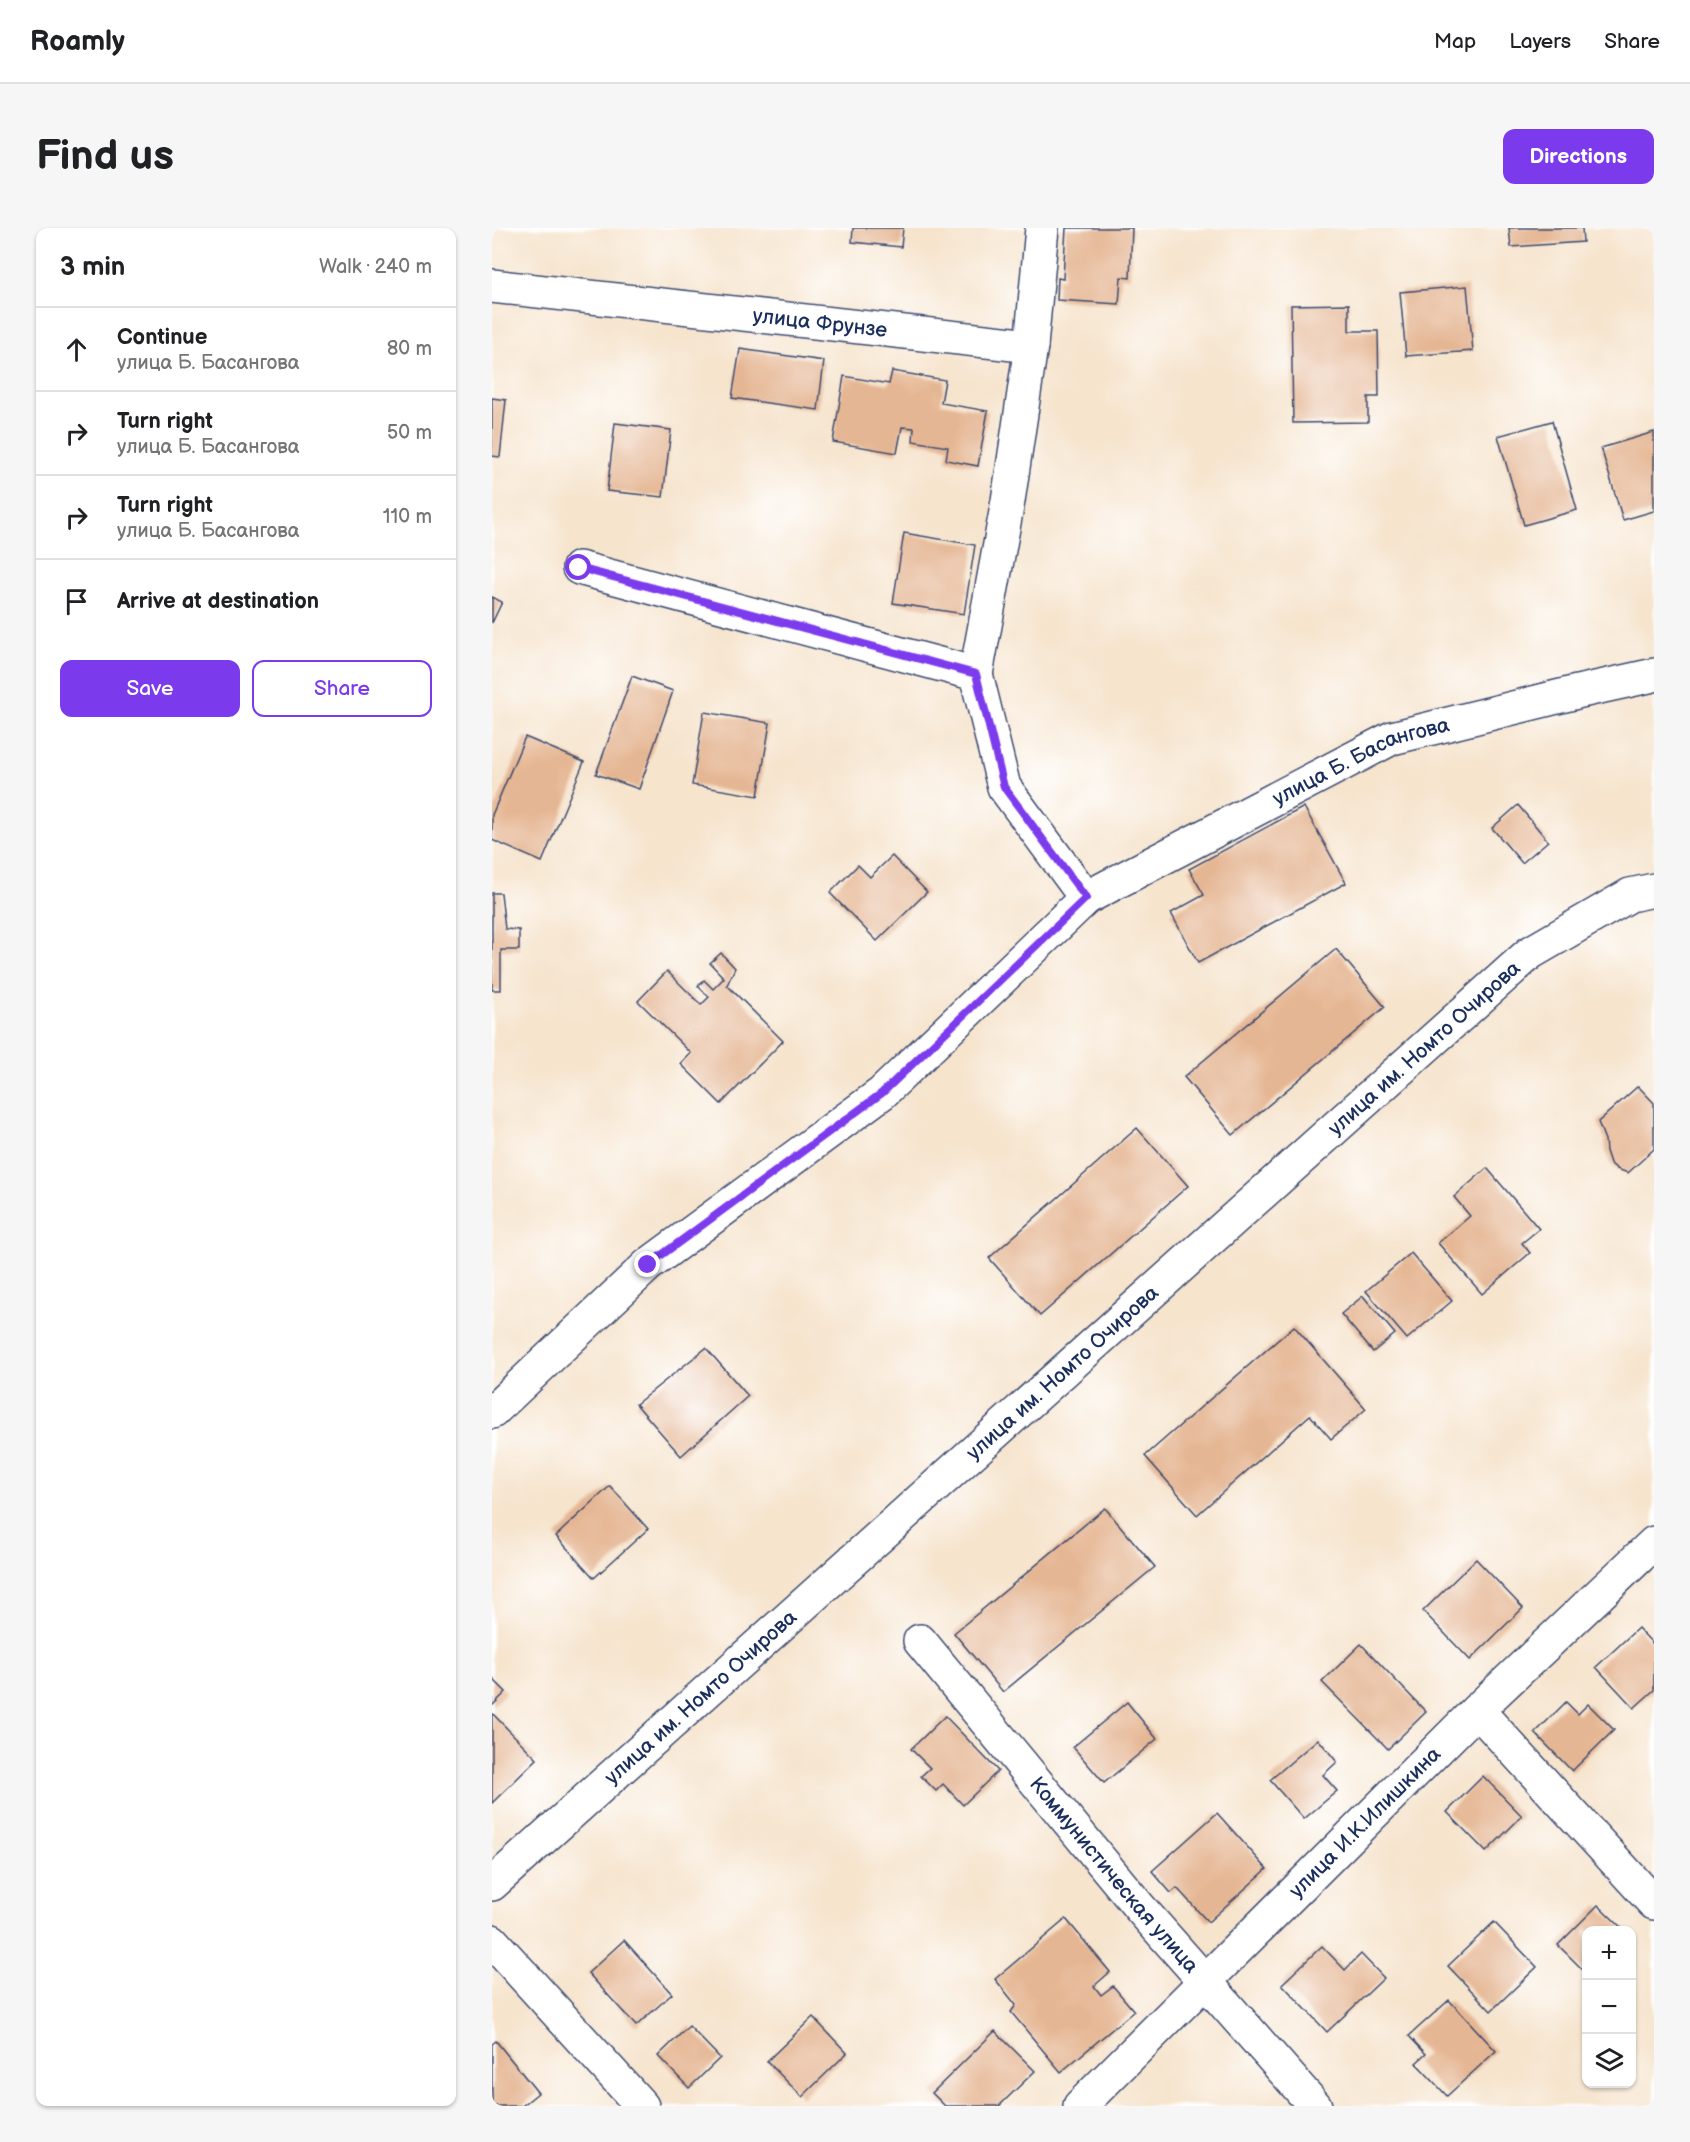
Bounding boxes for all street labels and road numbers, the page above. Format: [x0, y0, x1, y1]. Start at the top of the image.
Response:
street label: улица Фрунзе [751, 303, 889, 342]
street label: улица Б. Басангова [1268, 712, 1452, 811]
street label: улица им. Номто Очирова [1323, 955, 1526, 1141]
street label: улица им. Номто Очирова [961, 1280, 1164, 1465]
street label: улица им. Номто Очирова [599, 1604, 802, 1790]
street label: улица И.К.Илишкина [1284, 1741, 1446, 1903]
street label: Коммунистическая улица [1025, 1772, 1204, 1979]

